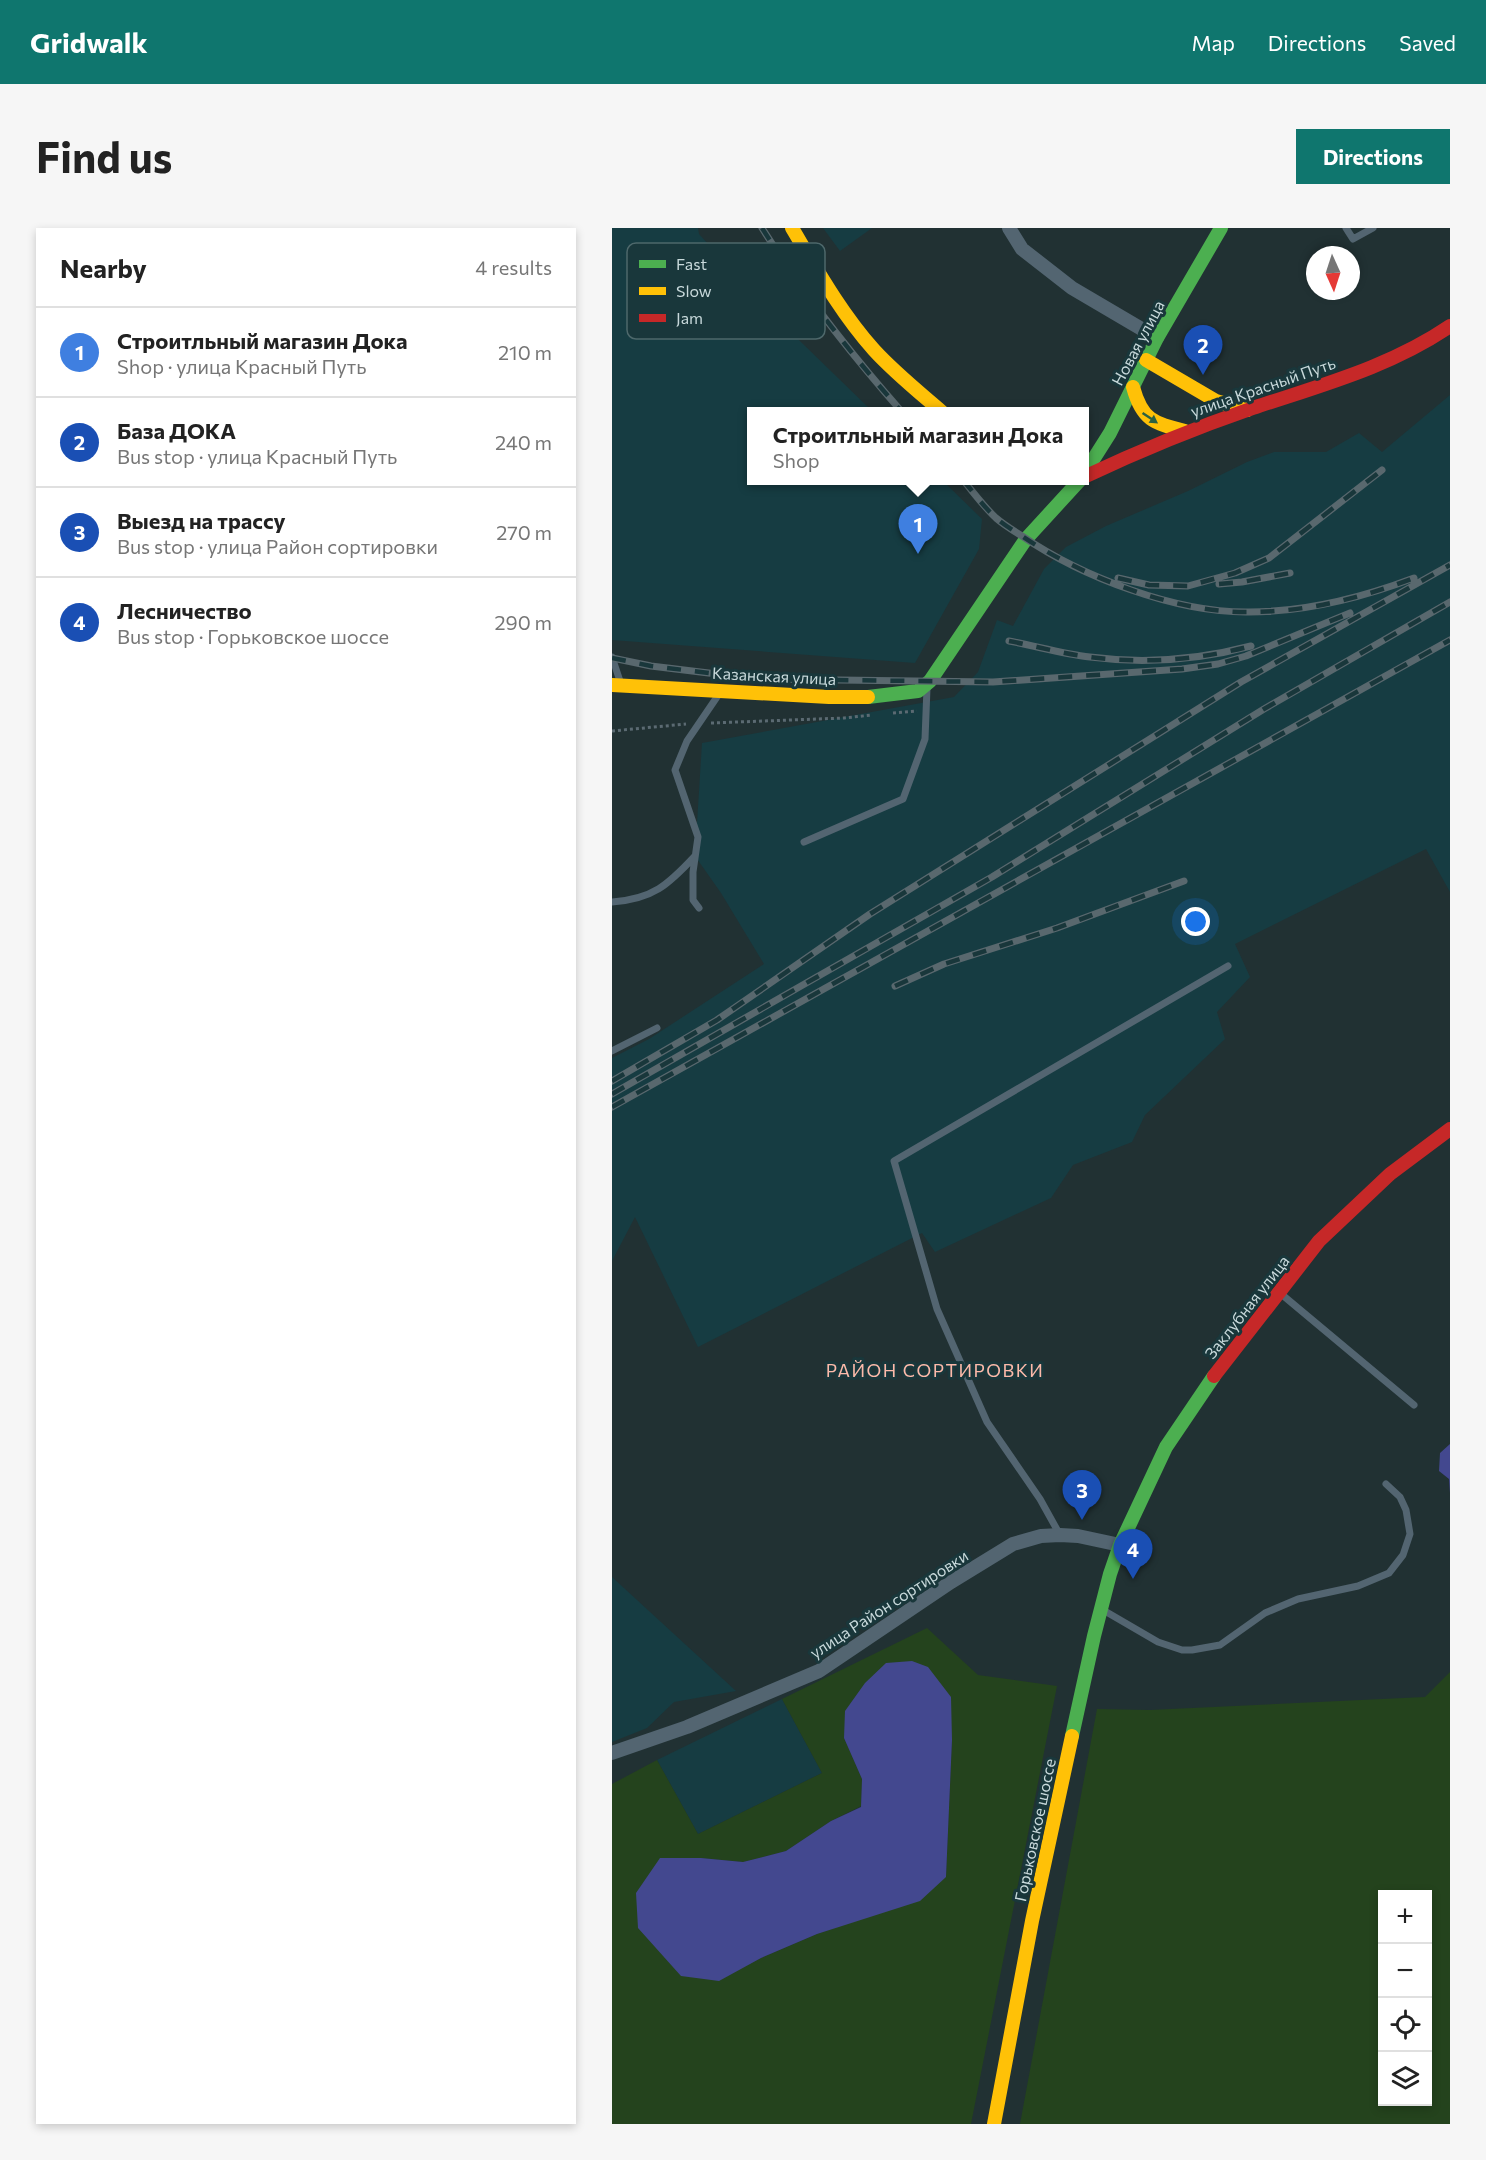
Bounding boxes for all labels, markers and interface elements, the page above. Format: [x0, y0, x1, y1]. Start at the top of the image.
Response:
text: Gridwalk [30, 25, 148, 59]
text: Map [1192, 30, 1235, 55]
text: Directions [1268, 30, 1366, 55]
text: Saved [1399, 30, 1456, 55]
button: Directions [1296, 129, 1450, 184]
text: Find us [36, 130, 172, 182]
legend [627, 243, 825, 339]
north arrow [1306, 246, 1360, 300]
text: Nearby [60, 252, 147, 283]
text: Fast [676, 254, 707, 273]
text: 4 results [475, 255, 552, 279]
text: Slow [676, 281, 712, 300]
street label: Новая улица [1107, 297, 1168, 389]
text: Jam [676, 308, 703, 327]
pin: 2 [1184, 326, 1222, 375]
text: Строитльный магазин Дока [117, 327, 408, 354]
text: 1 [75, 340, 84, 364]
text: 210 m [498, 340, 552, 364]
street label: улица Красный Путь [1188, 353, 1338, 420]
text: Shop · улица Красный Путь [117, 354, 366, 378]
popup [747, 407, 1089, 485]
one-way arrow [1142, 412, 1158, 424]
text: База ДОКА [117, 417, 236, 444]
text: Строитльный магазин Дока [773, 421, 1063, 448]
text: 2 [74, 430, 85, 454]
text: 240 m [495, 430, 552, 454]
text: Bus stop · улица Красный Путь [117, 444, 397, 468]
text: Shop [773, 448, 820, 472]
pin: 1 [898, 504, 938, 554]
text: Выезд на трассу [117, 507, 286, 534]
text: 3 [74, 520, 85, 544]
text: 270 m [496, 520, 552, 544]
text: Bus stop · улица Район сортировки [117, 534, 438, 558]
text: Лесничество [117, 597, 252, 624]
text: 4 [73, 610, 86, 634]
text: 290 m [494, 610, 552, 634]
text: Bus stop · Горьковское шоссе [117, 624, 389, 648]
street label: Казанская улица [712, 663, 837, 688]
your location [1181, 907, 1210, 936]
street label: Заклубная улица [1200, 1251, 1293, 1362]
district label: РАЙОН СОРТИРОВКИ [826, 1359, 1044, 1381]
pin: 3 [1062, 1470, 1102, 1520]
pin: 4 [1114, 1530, 1152, 1579]
street label: улица Район сортировки [806, 1545, 971, 1662]
street label: Горьковское шоссе [1010, 1757, 1059, 1903]
map controls [1378, 1890, 1432, 2106]
button: + [1378, 1890, 1432, 1944]
button: − [1378, 1944, 1432, 1998]
button: locate [1378, 1998, 1432, 2052]
button: layers [1378, 2052, 1432, 2106]

